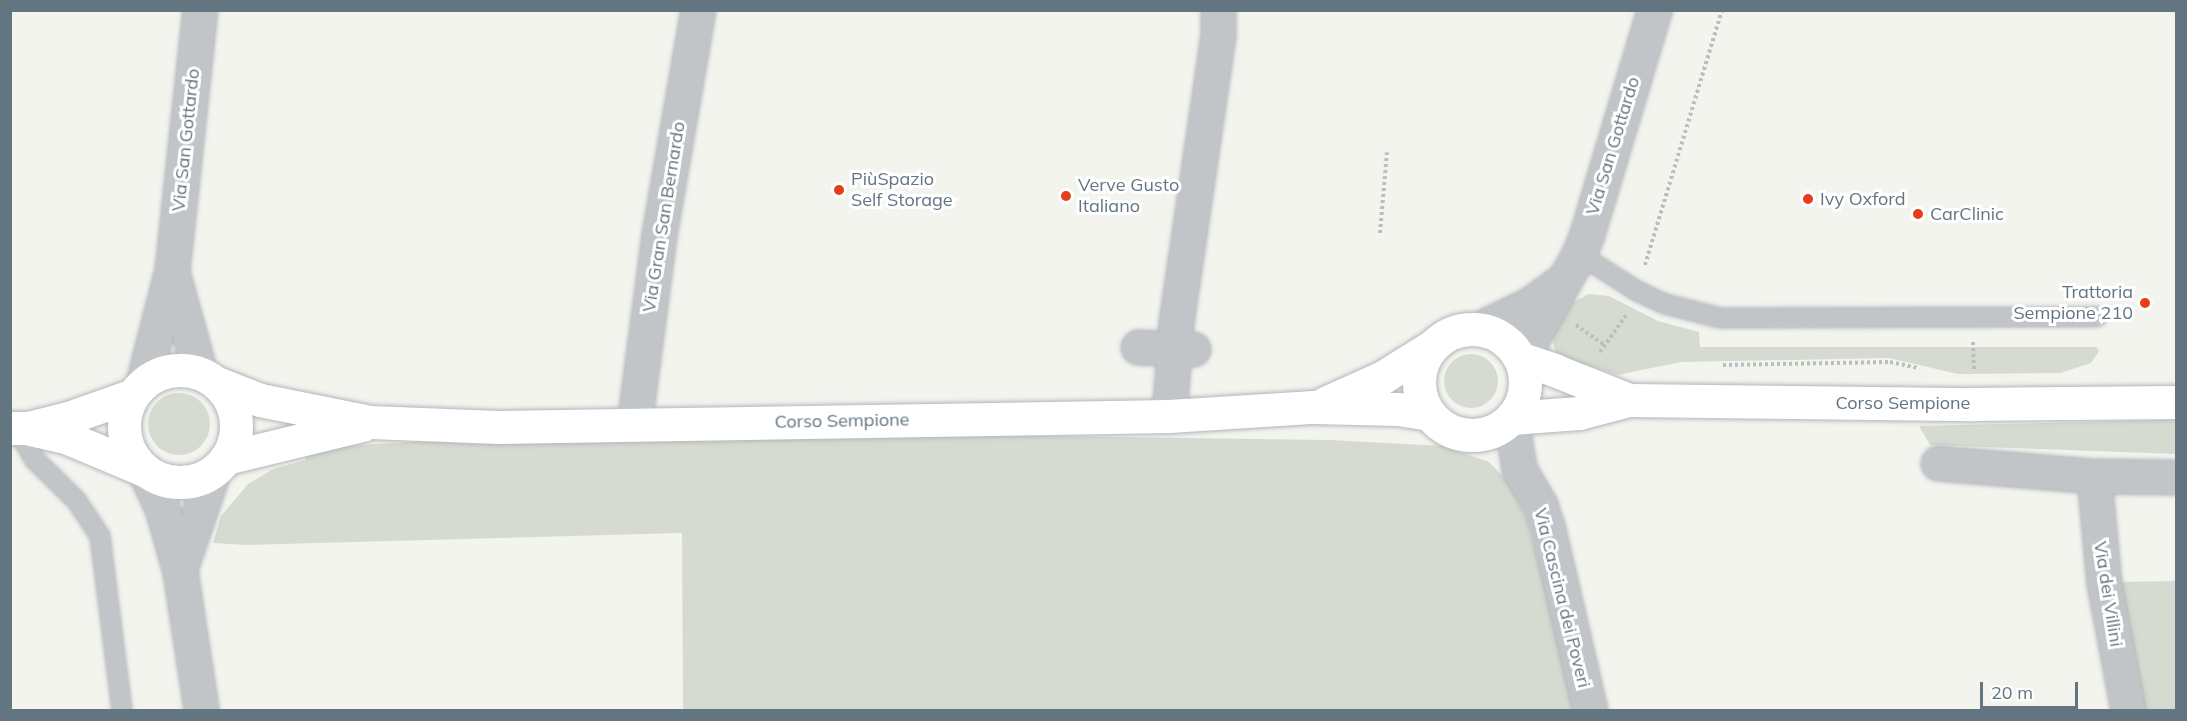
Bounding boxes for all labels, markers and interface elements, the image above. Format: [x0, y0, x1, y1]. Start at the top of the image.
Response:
street label: Via San Gottardo [168, 67, 204, 213]
street label: Via San Gottardo [1582, 74, 1644, 218]
street label: Via Gran San Bernardo [638, 120, 690, 314]
place label: PiùSpazio Self Storage [851, 169, 953, 212]
place label: Verve Gusto Italiano [1078, 175, 1179, 218]
marker: PiùSpazio Self Storage [832, 183, 846, 197]
place label: Ivy Oxford [1820, 188, 1906, 210]
marker: Verve Gusto Italiano [1059, 189, 1073, 203]
marker: Ivy Oxford [1801, 192, 1815, 206]
place label: CarClinic [1930, 203, 2004, 225]
marker: CarClinic [1911, 207, 1925, 221]
place label: Trattoria Sempione 210 [2013, 282, 2133, 324]
marker: Trattoria Sempione 210 [2138, 296, 2152, 310]
street label: Corso Sempione [1836, 392, 1970, 414]
street label: Corso Sempione [774, 409, 910, 433]
street label: Via Cascina dei Poveri [1529, 506, 1595, 690]
street label: Via dei Villini [2089, 540, 2127, 648]
scale bar [1983, 670, 2080, 708]
text: 20 m [1991, 681, 2033, 704]

